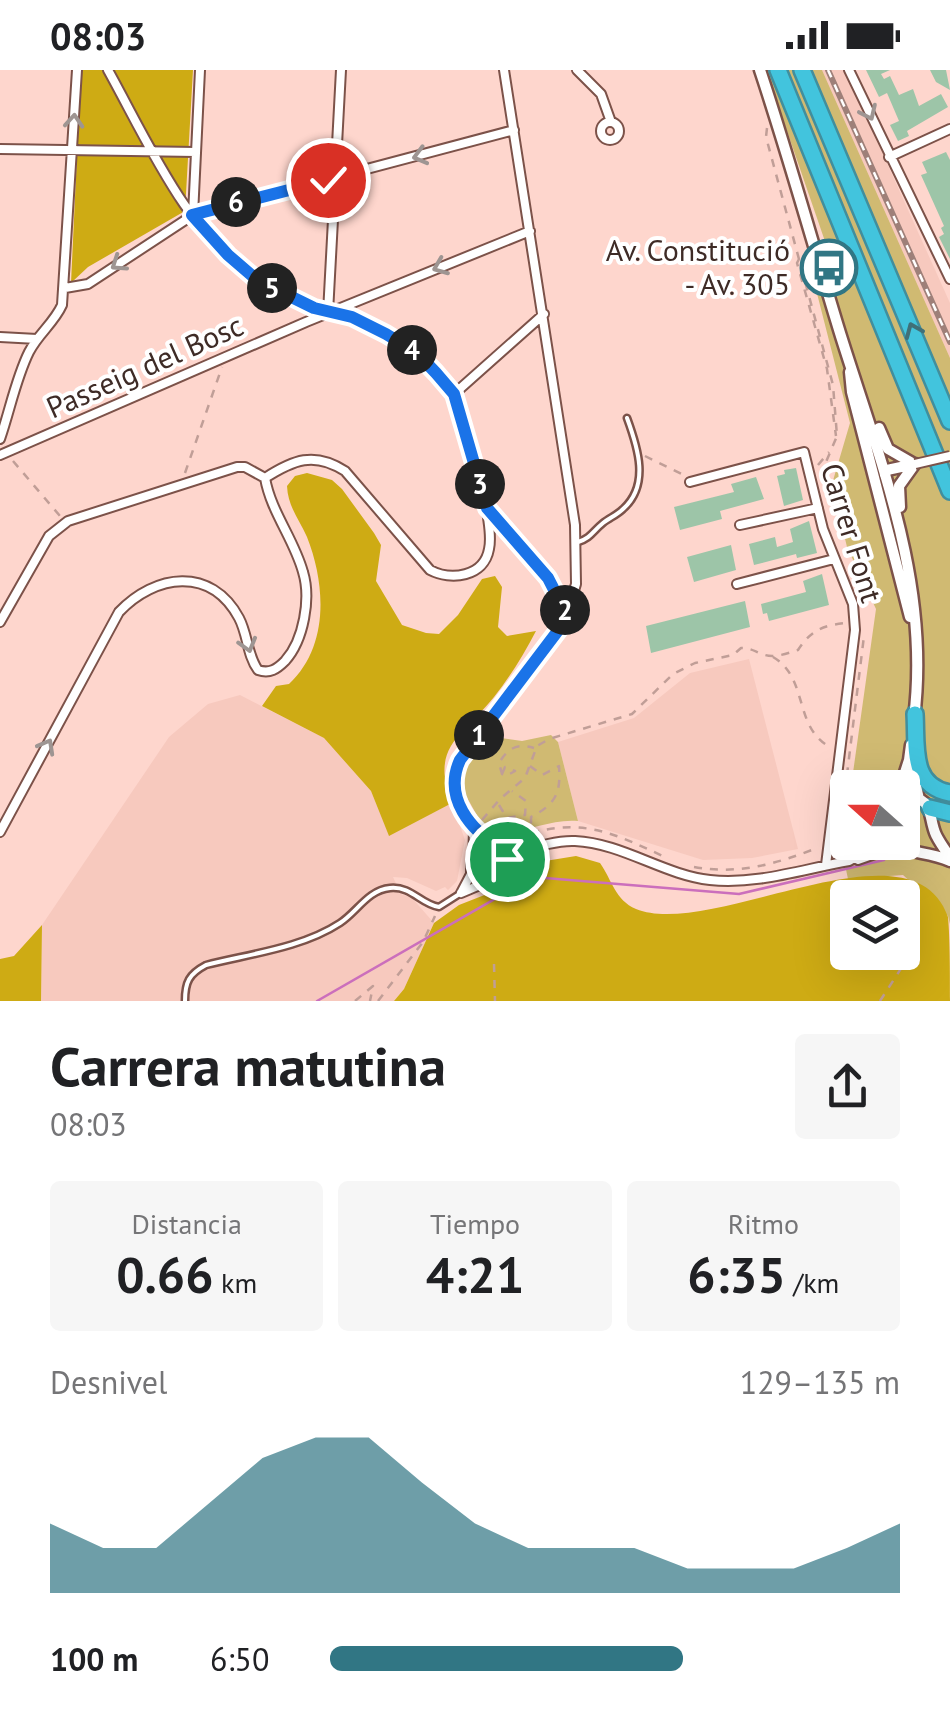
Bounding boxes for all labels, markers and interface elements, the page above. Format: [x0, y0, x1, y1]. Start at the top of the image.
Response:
text: 08:03 [50, 11, 146, 60]
one-way arrow [857, 103, 877, 121]
one-way arrow [63, 112, 84, 128]
pin [286, 138, 371, 223]
one-way arrow [412, 144, 429, 165]
icon: check [301, 153, 356, 208]
pin: 6 [211, 177, 261, 227]
text: 6 [228, 183, 244, 220]
place label: Av. Constitució - Av. 305 [606, 230, 790, 303]
bus stop icon: Av. Constitució - Av. 305 [799, 238, 859, 298]
one-way arrow [110, 252, 129, 270]
one-way arrow [432, 256, 450, 276]
pin: 5 [247, 263, 297, 313]
text: 5 [264, 269, 280, 306]
street label: Passeig del Bosc [40, 305, 249, 426]
one-way arrow [905, 322, 925, 340]
pin: 4 [387, 325, 437, 375]
text: 4 [404, 331, 420, 368]
street label: Carrer Font [813, 458, 892, 607]
pin: 3 [455, 459, 505, 509]
text: 3 [472, 465, 488, 502]
pin: 2 [540, 585, 590, 635]
text: 2 [557, 591, 573, 628]
one-way arrow [236, 636, 257, 653]
pin: 1 [454, 710, 504, 760]
text: 1 [471, 716, 487, 753]
one-way arrow [35, 739, 54, 757]
north arrow [830, 770, 920, 860]
map controls [830, 770, 920, 970]
pin [465, 817, 550, 902]
icon: arrive [480, 832, 535, 887]
button: layers [830, 880, 920, 970]
text: Carrera matutina [50, 1030, 446, 1101]
button: share [795, 1034, 900, 1139]
text: 08:03 [50, 1103, 127, 1145]
text: Distancia [132, 1205, 242, 1242]
text: Tiempo [430, 1205, 520, 1242]
text: Ritmo [728, 1205, 799, 1242]
text: 0.66 [116, 1242, 214, 1307]
text: 4:21 [426, 1242, 524, 1307]
text: 6:35 [687, 1242, 786, 1307]
text: km [214, 1264, 257, 1301]
text: /km [786, 1264, 839, 1301]
text: Desnivel [50, 1361, 167, 1403]
text: 129–135 m [740, 1361, 900, 1403]
text: 100 m [50, 1638, 138, 1680]
text: 6:50 [210, 1638, 269, 1680]

